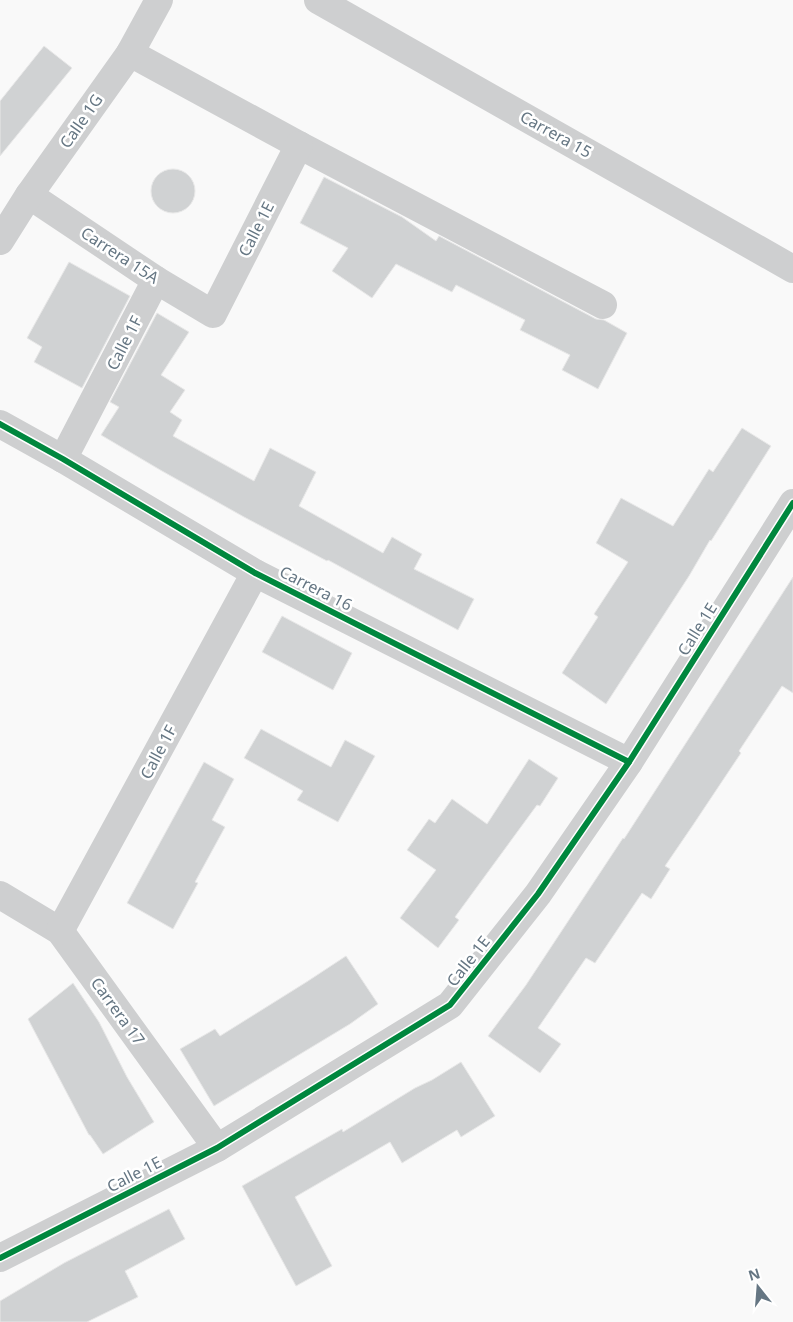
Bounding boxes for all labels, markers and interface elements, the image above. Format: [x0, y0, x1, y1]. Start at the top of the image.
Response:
street label: Calle 1G [54, 90, 108, 152]
street label: Carrera 15 [516, 105, 596, 163]
street label: Calle 1E [233, 198, 279, 260]
street label: Carrera 15A [77, 222, 164, 289]
street label: Calle 1F [101, 312, 147, 374]
street label: Carrera 16 [276, 560, 356, 616]
street label: Calle 1E [672, 598, 722, 660]
street label: Calle 1F [135, 721, 181, 783]
street label: Calle 1E [441, 931, 495, 991]
street label: Carrera 17 [86, 973, 150, 1049]
street label: Calle 1E [103, 1151, 165, 1197]
north arrow [733, 1262, 783, 1312]
text: N [746, 1263, 762, 1285]

